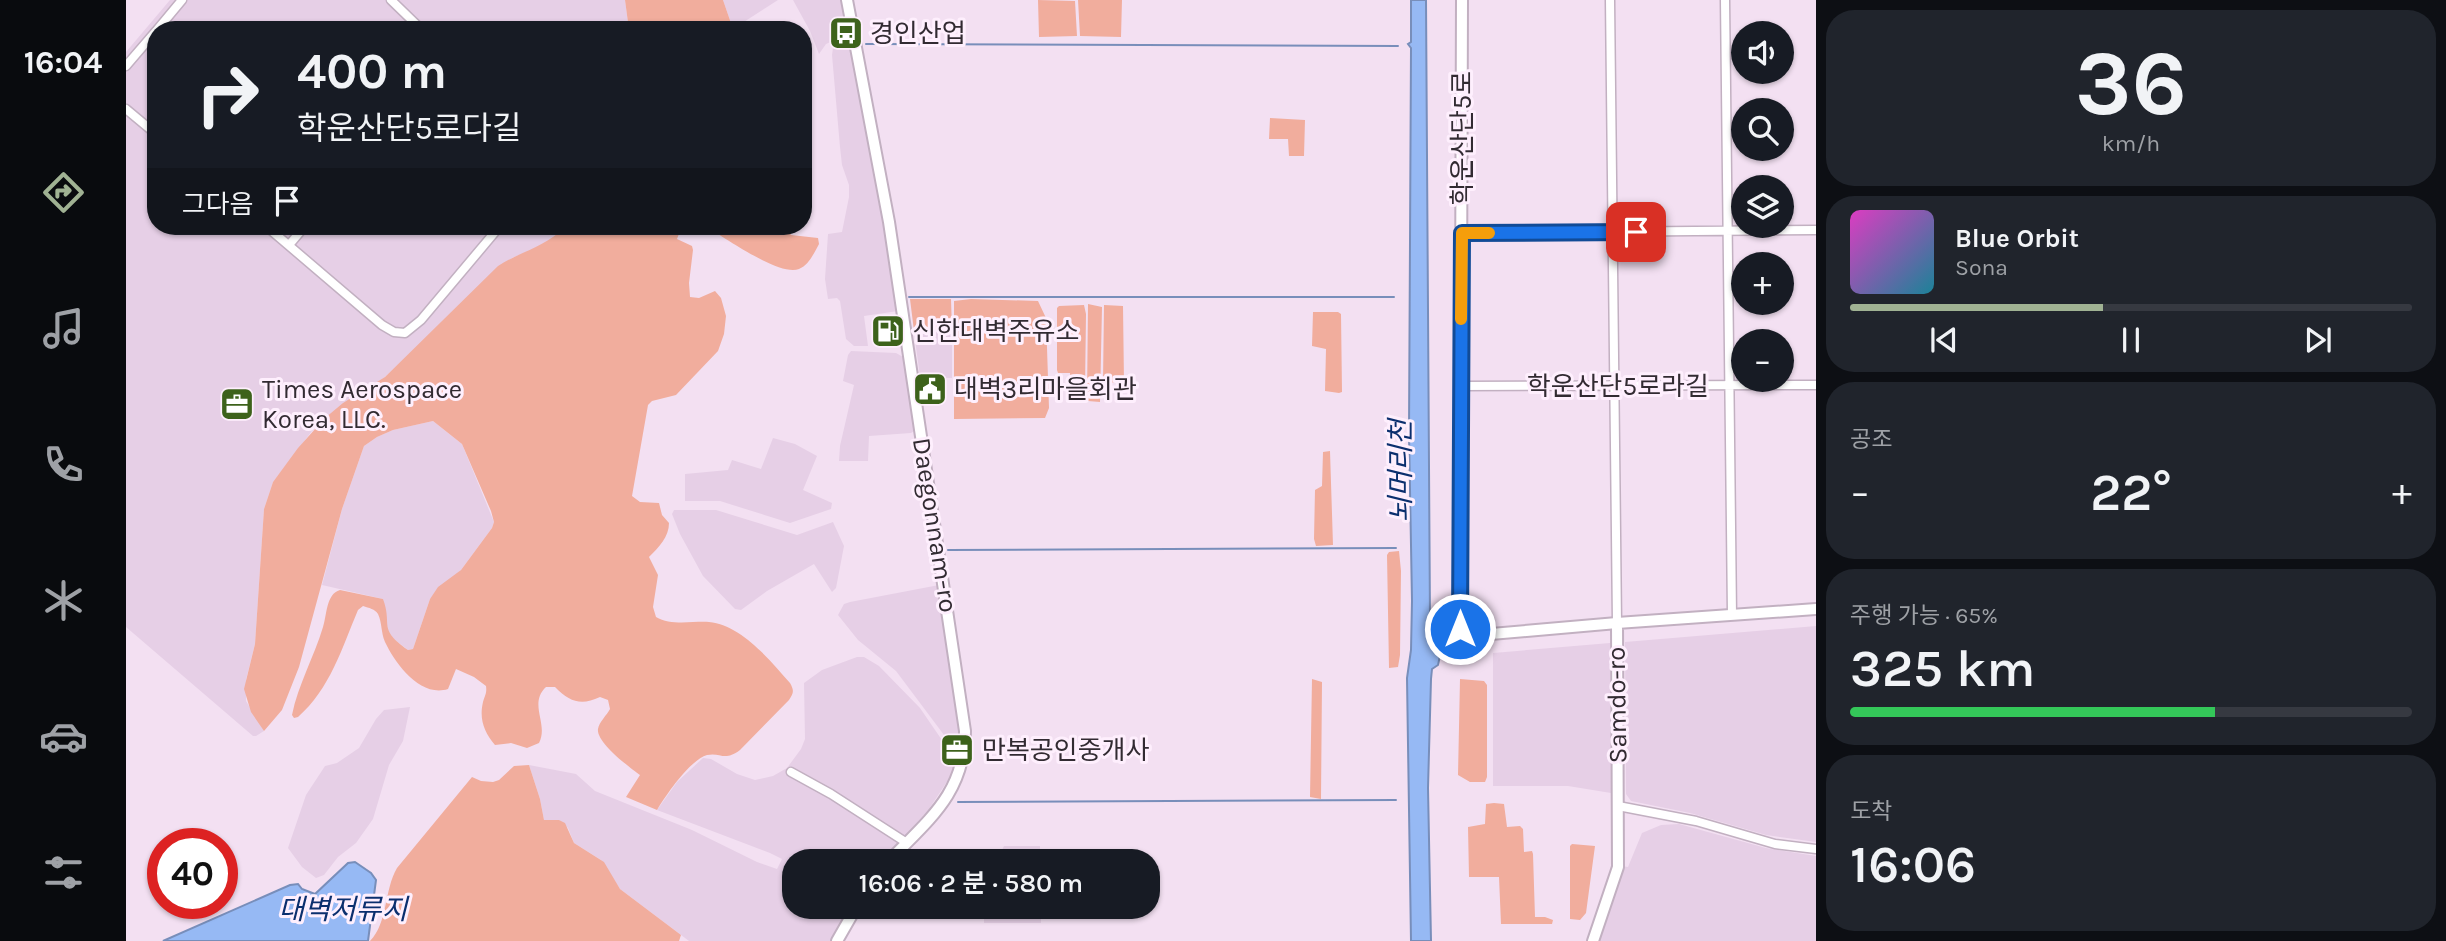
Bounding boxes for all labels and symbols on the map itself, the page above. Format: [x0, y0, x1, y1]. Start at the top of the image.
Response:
bus stop icon: 경인산업 [827, 14, 865, 52]
place label: 경인산업 [870, 18, 966, 49]
street label: 학운산단5로 [1447, 71, 1478, 205]
pin [1606, 202, 1666, 262]
fuel station icon: 신한대벽주유소 [869, 312, 907, 350]
place label: 신한대벽주유소 [912, 316, 1079, 347]
public building icon: 대벽3리마을회관 [911, 370, 949, 408]
street label: 학운산단5로라길 [1527, 371, 1709, 402]
place label: Times Aerospace Korea, LLC. [262, 374, 462, 435]
place label: 대벽3리마을회관 [954, 374, 1137, 405]
office icon: Times Aerospace Korea, LLC. [218, 385, 256, 423]
water label: 뇌머리천 [1384, 416, 1417, 523]
street label: Daegonnam-ro [906, 435, 964, 615]
position arrow [1423, 592, 1497, 666]
street label: Samdo-ro [1600, 646, 1634, 764]
office icon: 만복공인중개사 [938, 731, 976, 769]
place label: 만복공인중개사 [982, 735, 1150, 766]
speed limit sign: 40 [147, 828, 238, 919]
water label: 대벽저류지 [279, 893, 410, 926]

